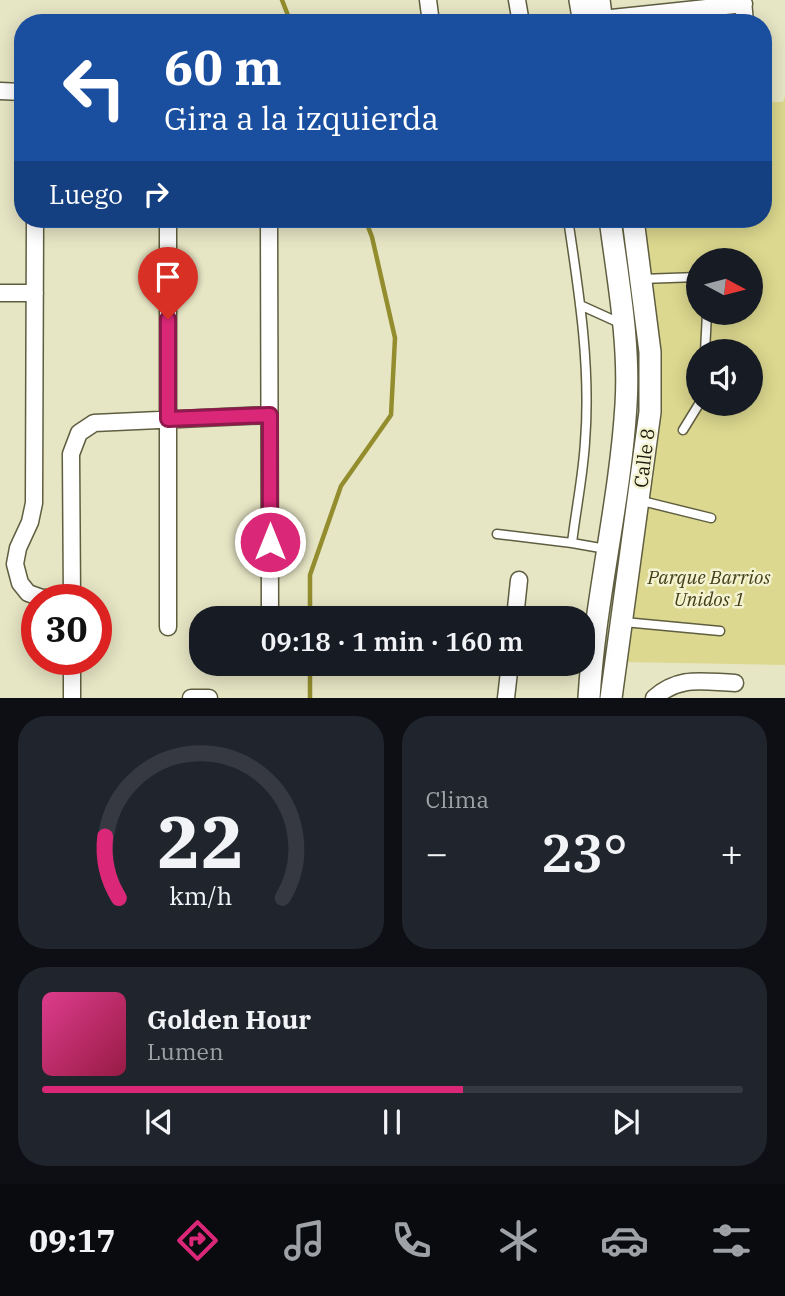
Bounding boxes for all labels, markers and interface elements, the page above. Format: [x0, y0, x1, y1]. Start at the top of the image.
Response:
text: 60 m [164, 35, 282, 98]
icon: left [49, 42, 140, 133]
text: Gira a la izquierda [164, 97, 439, 139]
icon: right [137, 175, 175, 213]
text: Luego [49, 177, 123, 211]
pin [138, 247, 198, 319]
north arrow [686, 248, 763, 326]
map controls [686, 248, 763, 416]
icon: arrive [149, 258, 187, 296]
button: sound [686, 339, 763, 416]
street label: Calle 8 [628, 427, 660, 489]
position arrow [233, 505, 307, 579]
park label: Parque Barrios Unidos 1 [646, 565, 771, 611]
speed limit sign: 30 [21, 584, 112, 675]
text: 09:18 · 1 min · 160 m [261, 624, 523, 658]
text: Clima [426, 784, 489, 814]
text: 22 [157, 794, 244, 889]
text: 23° [541, 819, 628, 886]
text: − [426, 828, 448, 877]
text: + [720, 828, 743, 877]
text: km/h [169, 879, 232, 912]
text: Golden Hour [147, 1002, 311, 1036]
text: Lumen [147, 1036, 224, 1066]
icon: previous [140, 1103, 178, 1141]
icon: pause [373, 1103, 411, 1141]
icon: next [607, 1103, 645, 1141]
icon: directions [173, 1216, 222, 1265]
icon: music [280, 1216, 329, 1265]
icon: phone [387, 1216, 436, 1265]
icon: climate [494, 1216, 543, 1265]
icon: car [600, 1216, 649, 1265]
icon: filters [707, 1216, 756, 1265]
text: 09:17 [29, 1219, 115, 1261]

